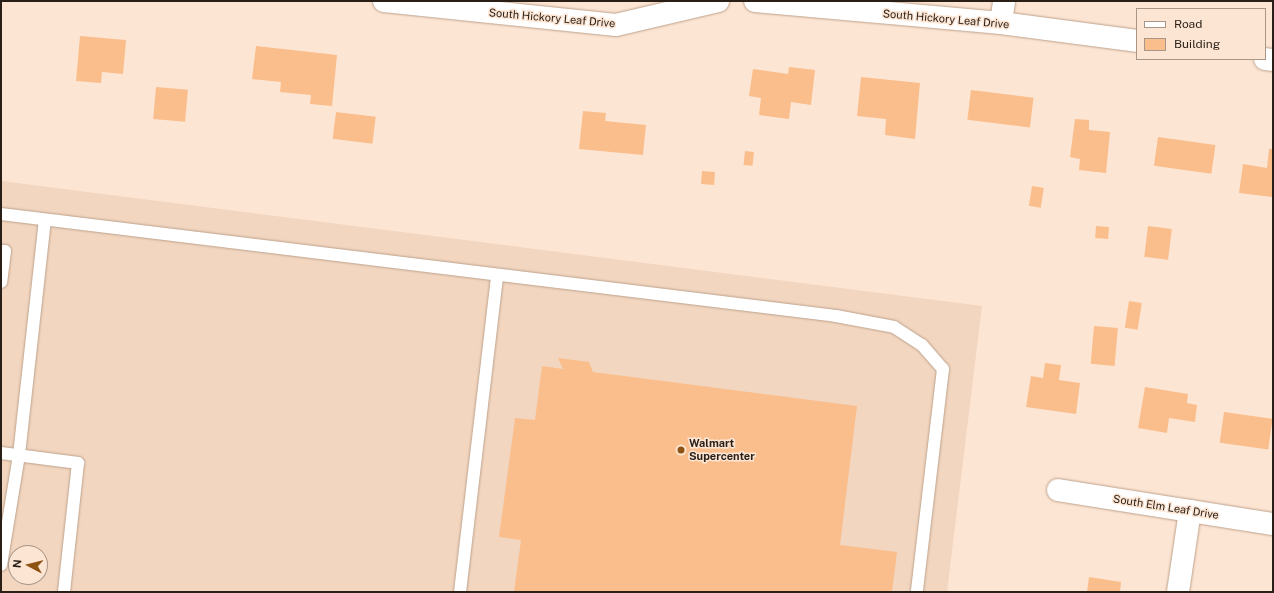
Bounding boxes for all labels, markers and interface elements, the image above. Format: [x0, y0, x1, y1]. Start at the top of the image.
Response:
street label: South Hickory Leaf Drive [488, 6, 616, 30]
street label: South Hickory Leaf Drive [882, 7, 1010, 31]
legend [1136, 8, 1266, 60]
text: Road [1174, 17, 1202, 31]
text: Building [1174, 37, 1220, 51]
place label: Walmart Supercenter [689, 437, 755, 463]
marker: Walmart Supercenter [676, 445, 686, 455]
street label: South Elm Leaf Drive [1112, 492, 1220, 522]
north arrow [8, 545, 48, 585]
text: N [11, 559, 24, 569]

